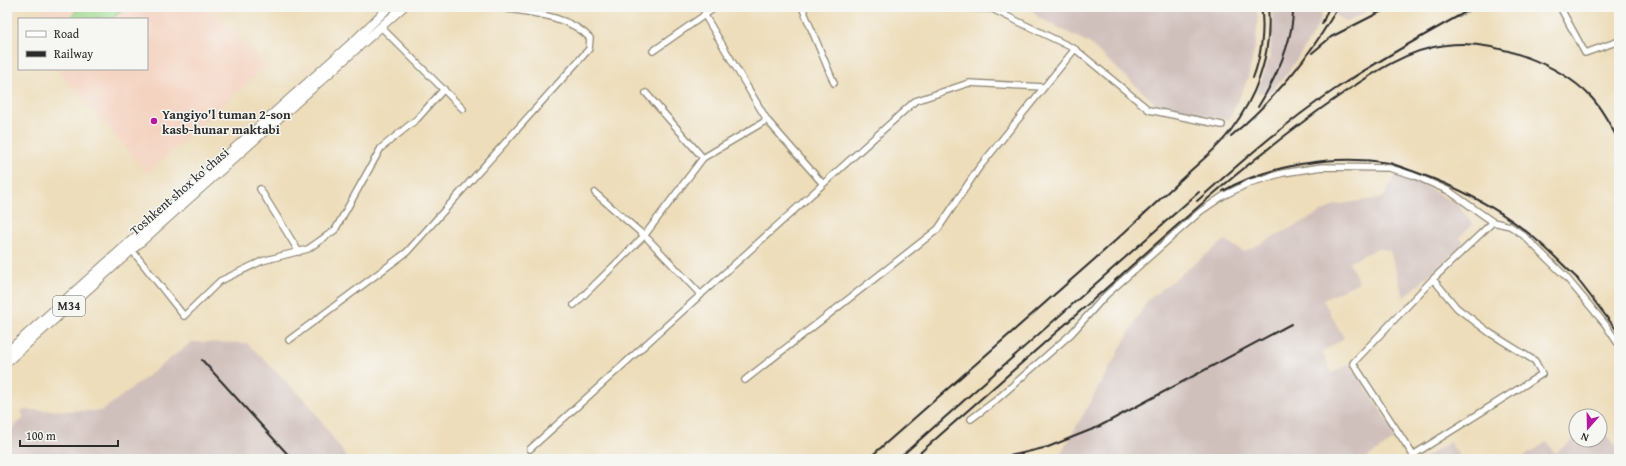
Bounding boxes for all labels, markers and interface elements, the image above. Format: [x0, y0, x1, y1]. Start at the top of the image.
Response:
legend [18, 18, 148, 70]
text: Road [54, 25, 80, 42]
text: Railway [54, 45, 93, 62]
place label: Yangiyo'l tuman 2-son kasb-hunar maktabi [162, 105, 291, 139]
marker: Yangiyo'l tuman 2-son kasb-hunar maktabi [149, 116, 159, 126]
street label: Toshkent shox ko'chasi [126, 143, 233, 240]
road number: M34 [53, 296, 85, 316]
north arrow [1568, 408, 1608, 448]
scale bar [20, 422, 118, 448]
text: 100 m [26, 427, 56, 444]
text: N [1578, 428, 1591, 446]

